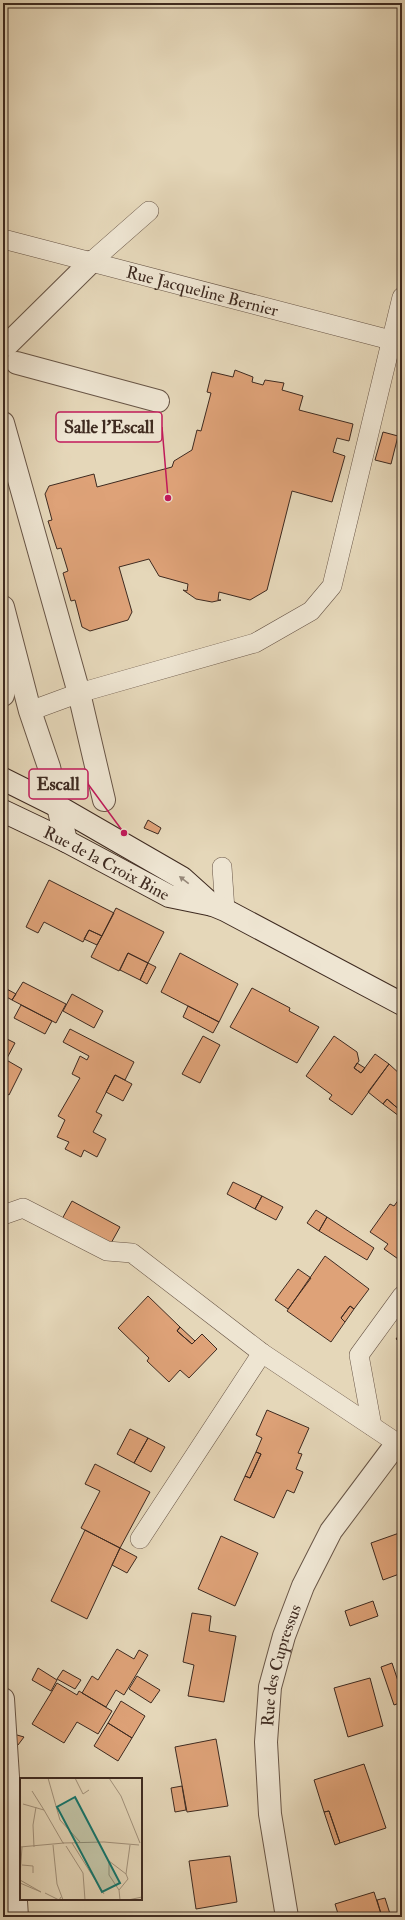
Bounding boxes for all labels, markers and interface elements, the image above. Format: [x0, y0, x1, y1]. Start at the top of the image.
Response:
street label: Rue Jacqueline Bernier [124, 261, 281, 321]
callout: Salle l'Escall [56, 412, 162, 442]
text: Salle l'Escall [64, 416, 154, 439]
callout: Escall [29, 769, 88, 799]
text: Escall [36, 773, 80, 796]
street label: Rue de la Croix Bine [40, 821, 173, 905]
one-way arrow [178, 875, 189, 884]
street label: Rue des Cupressus [257, 1601, 306, 1727]
inset map [20, 1778, 142, 1900]

